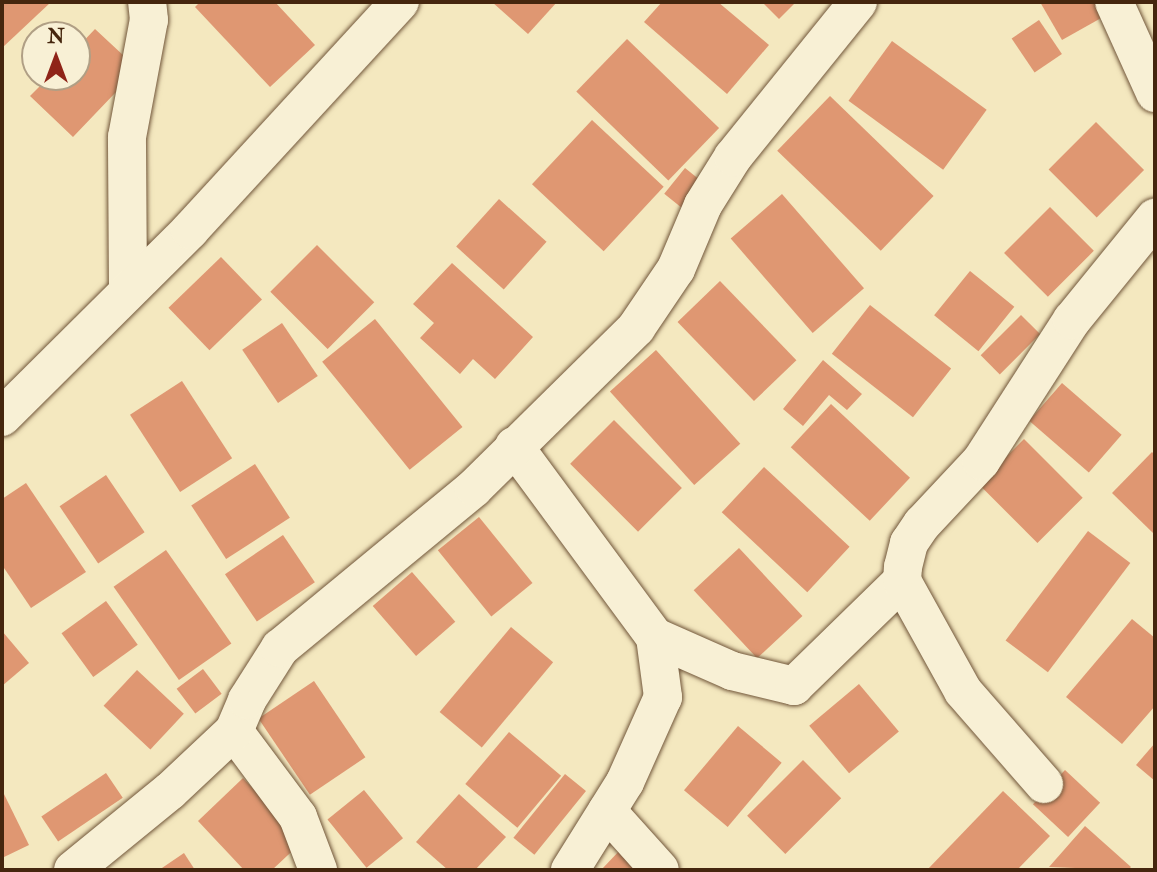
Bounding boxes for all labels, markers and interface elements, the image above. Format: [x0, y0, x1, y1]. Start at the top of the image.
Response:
north arrow [21, 21, 91, 91]
text: N [47, 25, 65, 49]

